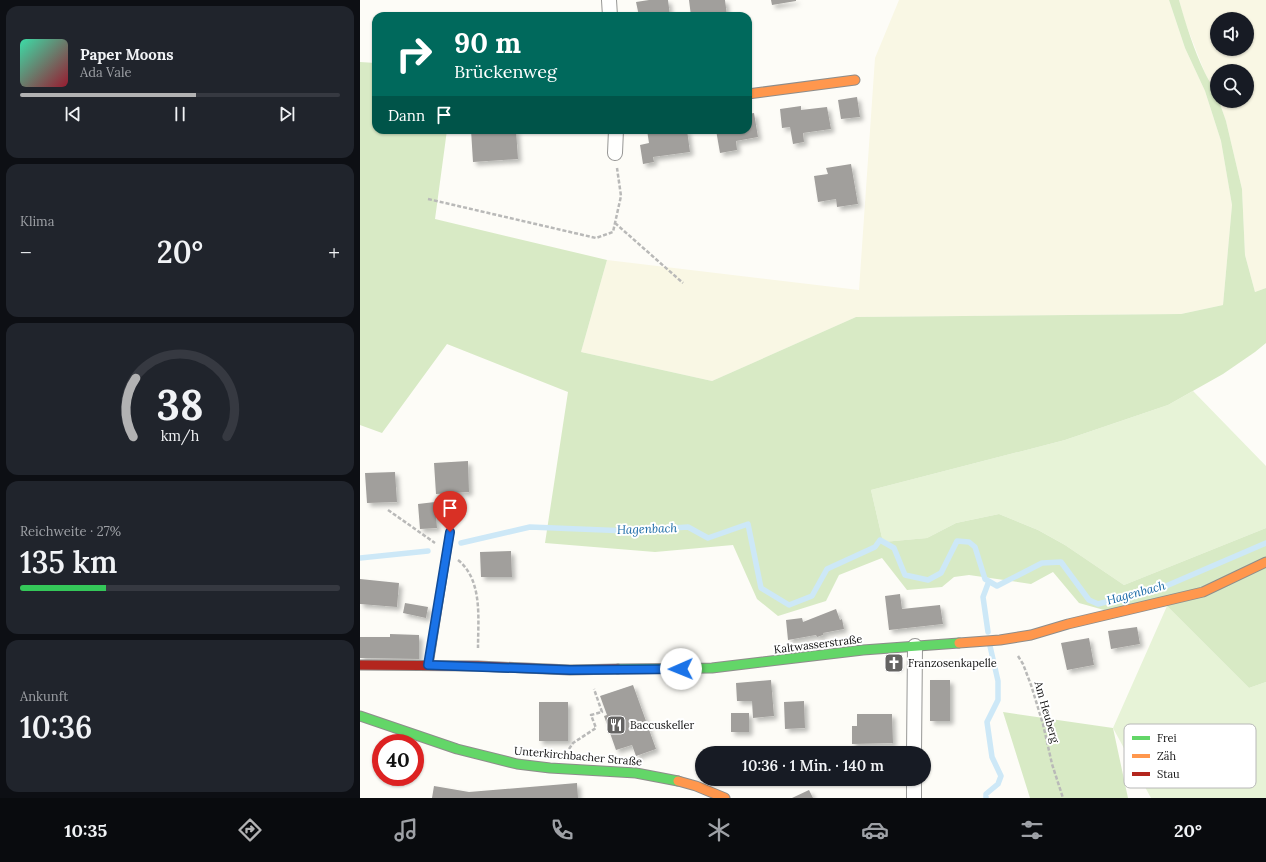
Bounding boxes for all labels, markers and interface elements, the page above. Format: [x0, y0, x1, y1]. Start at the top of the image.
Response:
map controls [1210, 12, 1254, 108]
button: sound [1210, 12, 1254, 56]
text: 90 m [454, 25, 521, 61]
icon: right [388, 28, 440, 80]
text: Paper Moons [80, 45, 174, 64]
text: Brückenweg [454, 60, 557, 83]
text: Ada Vale [80, 64, 132, 81]
button: search [1210, 64, 1254, 108]
icon: previous [62, 103, 84, 125]
icon: pause [169, 103, 191, 125]
icon: next [276, 103, 298, 125]
icon: arrive [433, 104, 455, 126]
text: Dann [388, 106, 425, 125]
text: Klima [20, 213, 54, 230]
text: 20° [157, 233, 203, 271]
text: − [20, 238, 32, 266]
text: + [328, 238, 340, 266]
text: 38 [156, 378, 204, 431]
text: km/h [161, 427, 200, 446]
pin [433, 491, 467, 532]
icon: arrive [439, 497, 461, 519]
water label: Hagenbach [617, 520, 677, 537]
text: Reichweite · 27% [20, 523, 121, 540]
text: 135 km [20, 543, 117, 581]
water label: Hagenbach [1105, 577, 1167, 608]
street label: Kaltwasserstraße [773, 632, 863, 656]
position arrow [660, 648, 702, 690]
church icon: Franzosenkapelle [883, 652, 905, 674]
place label: Franzosenkapelle [908, 656, 997, 670]
street label: Am Heuberg [1031, 679, 1063, 745]
text: Ankunft [20, 688, 68, 705]
text: 10:36 [20, 708, 92, 746]
restaurant icon: Baccuskeller [605, 714, 627, 736]
place label: Baccuskeller [630, 718, 695, 732]
legend [1124, 724, 1256, 788]
text: Frei [1157, 731, 1177, 745]
speed limit sign: 40 [372, 734, 424, 786]
street label: Unterkirchbacher Straße [513, 743, 643, 769]
text: Zäh [1157, 749, 1176, 763]
text: 10:36 · 1 Min. · 140 m [742, 756, 884, 775]
text: Stau [1157, 767, 1180, 781]
icon: directions [236, 816, 264, 844]
icon: music [392, 816, 420, 844]
icon: phone [548, 816, 576, 844]
icon: climate [705, 816, 733, 844]
icon: car [861, 816, 889, 844]
icon: filters [1018, 816, 1046, 844]
text: 10:35 [64, 819, 107, 842]
text: 20° [1174, 819, 1202, 842]

